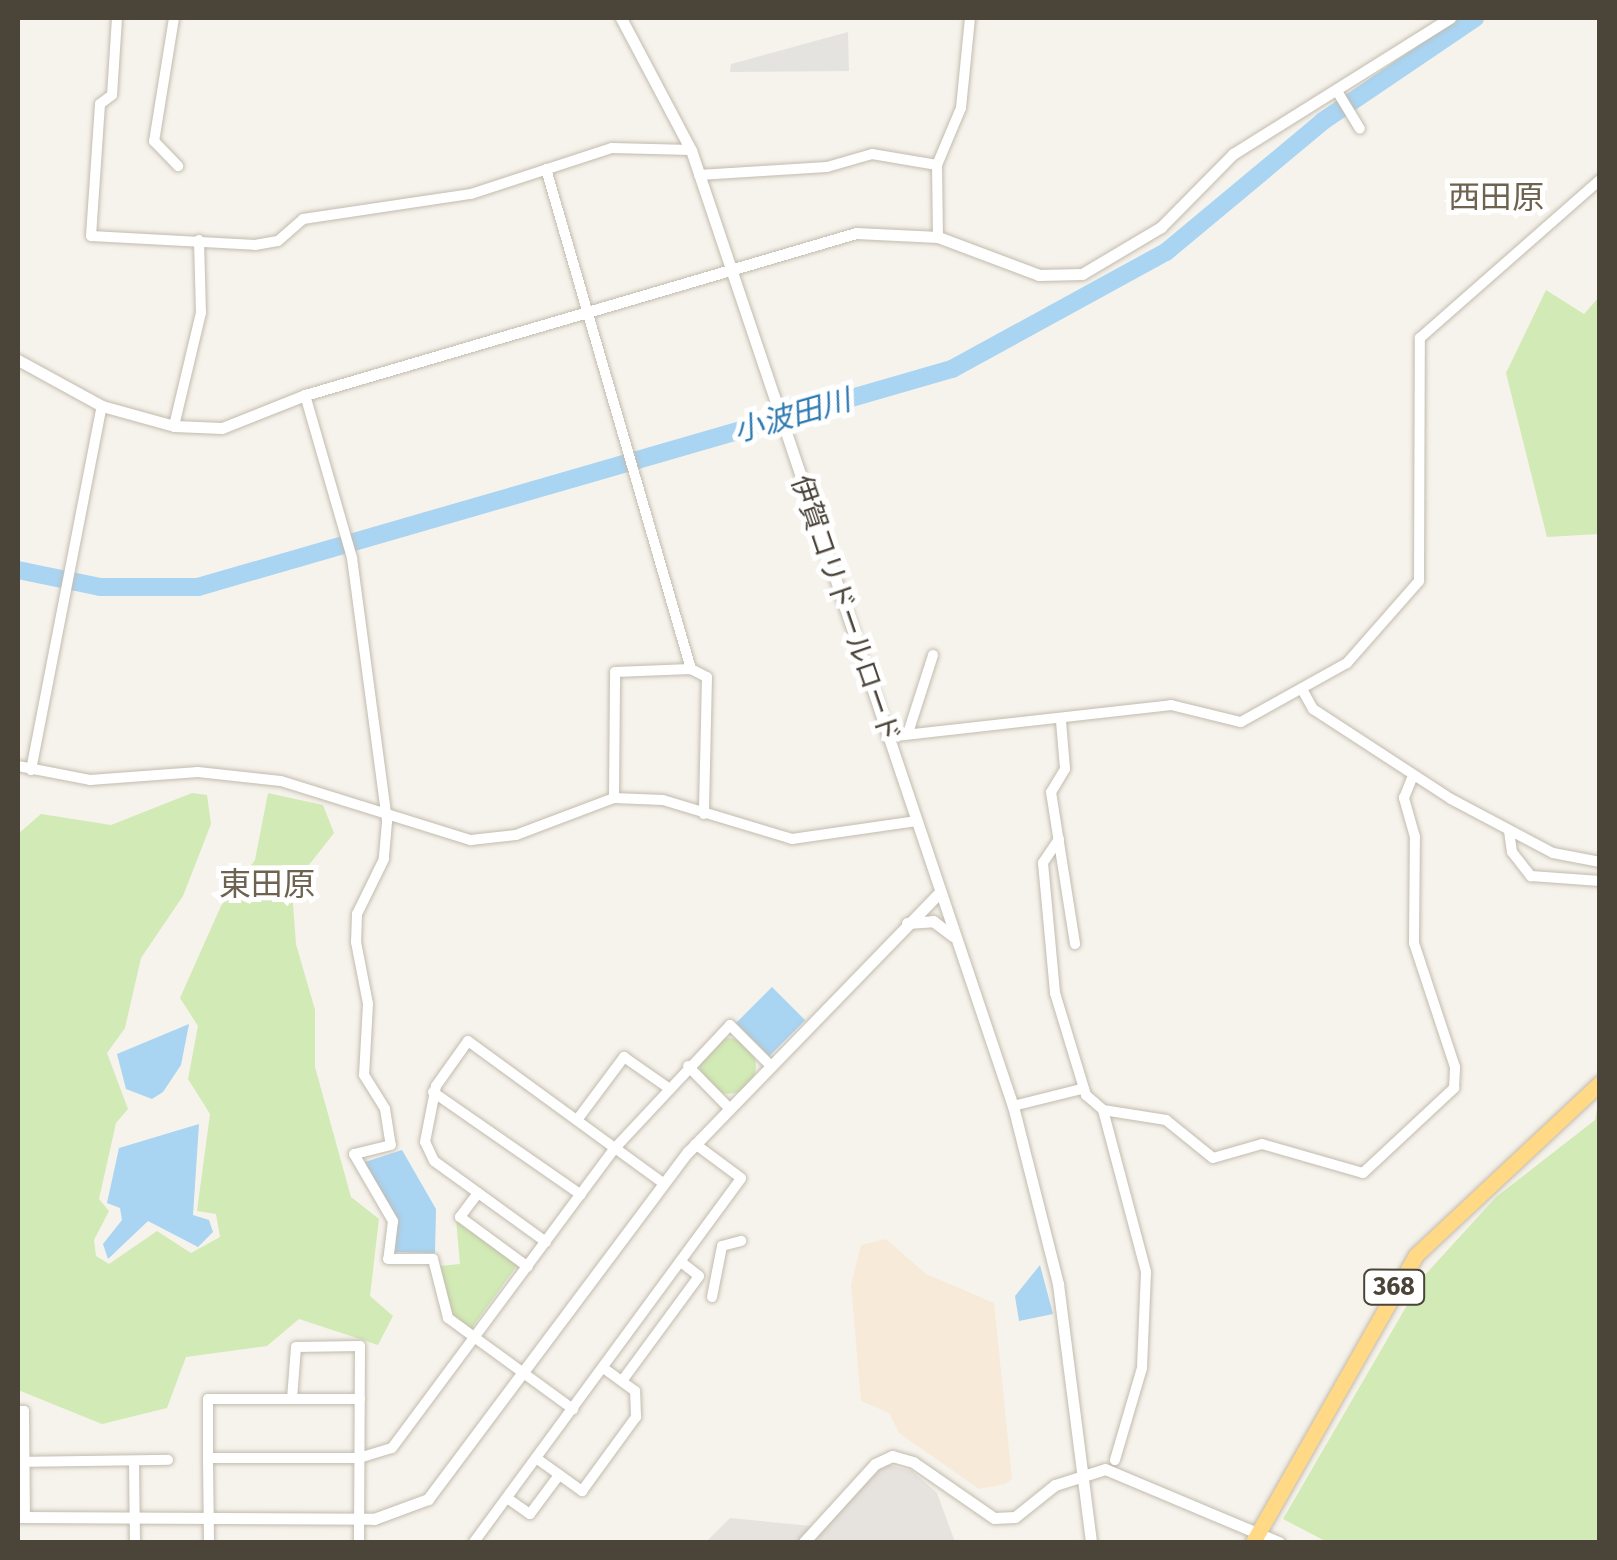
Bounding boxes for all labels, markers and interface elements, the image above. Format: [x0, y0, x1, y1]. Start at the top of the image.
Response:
district label: 西田原 [1448, 178, 1544, 216]
water label: 小波田川 [729, 382, 855, 450]
street label: 伊賀コリドールロード [784, 471, 906, 747]
district label: 東田原 [219, 865, 315, 903]
road number: 368 [1362, 1267, 1426, 1307]

